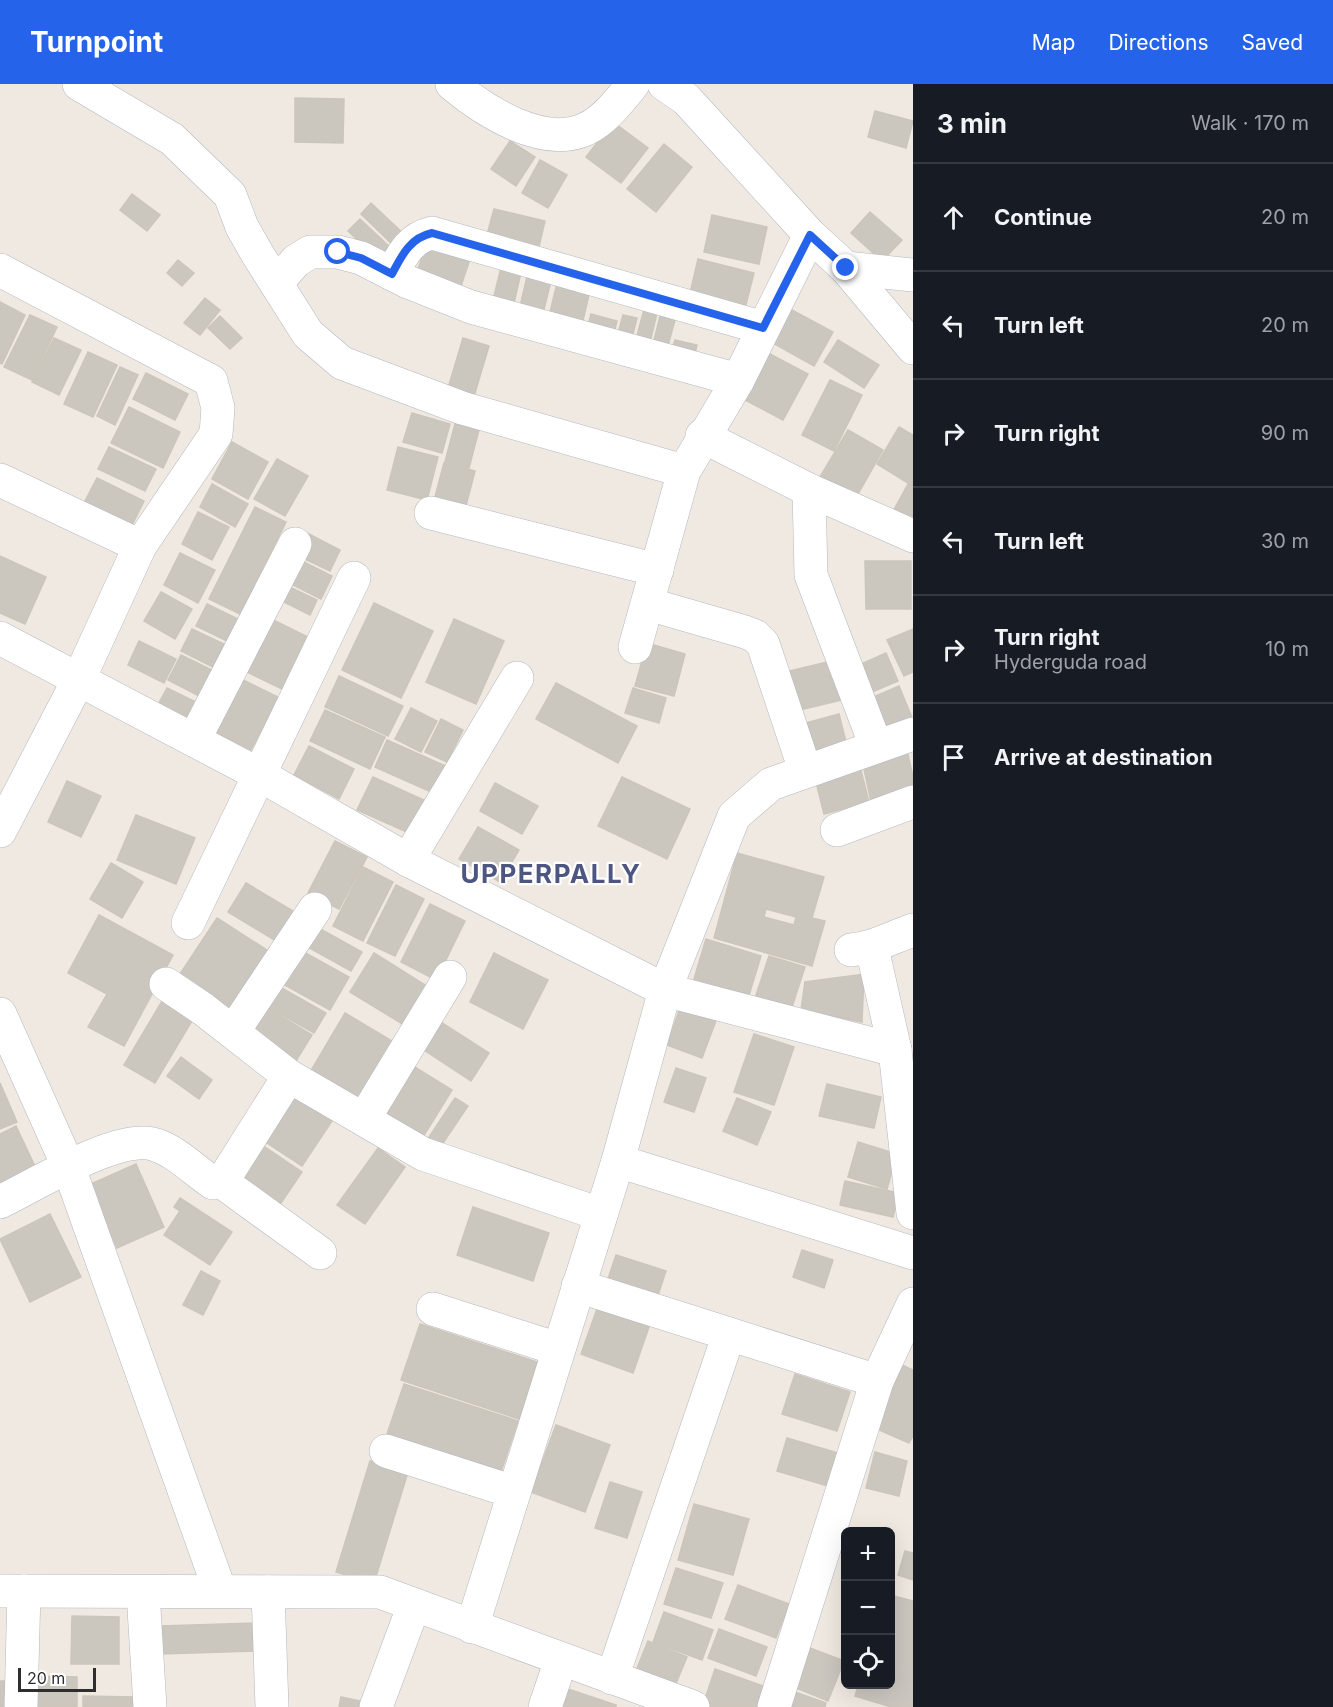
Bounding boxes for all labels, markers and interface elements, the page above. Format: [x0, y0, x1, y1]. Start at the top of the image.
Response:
text: Turnpoint [30, 25, 163, 59]
text: Map [1032, 30, 1075, 55]
text: Directions [1108, 30, 1209, 55]
text: Saved [1242, 30, 1303, 55]
text: 3 min [937, 108, 1007, 139]
text: Walk · 170 m [1191, 111, 1309, 135]
icon: ahead [937, 201, 970, 234]
text: Continue [994, 204, 1092, 230]
text: 20 m [1261, 205, 1309, 229]
route start [324, 238, 350, 264]
route end [832, 254, 858, 280]
icon: left [937, 309, 970, 342]
text: Turn left [994, 312, 1084, 338]
text: 20 m [1261, 313, 1309, 337]
icon: right [937, 417, 970, 450]
text: Turn right [994, 420, 1100, 446]
text: 90 m [1261, 421, 1309, 445]
icon: left [937, 525, 970, 558]
text: Turn left [994, 528, 1084, 554]
text: 30 m [1261, 529, 1309, 553]
text: Turn right [994, 624, 1100, 650]
icon: right [937, 633, 970, 666]
text: 10 m [1265, 637, 1309, 661]
text: Hyderguda road [994, 650, 1147, 674]
icon: arrive [937, 741, 970, 774]
text: Arrive at destination [994, 744, 1213, 770]
district label: UPPERPALLY [461, 858, 641, 889]
map controls [841, 1527, 895, 1689]
button: + [841, 1527, 895, 1581]
button: − [841, 1581, 895, 1635]
button: locate [841, 1635, 895, 1689]
scale bar [18, 1665, 96, 1692]
text: 20 m [27, 1668, 65, 1688]

